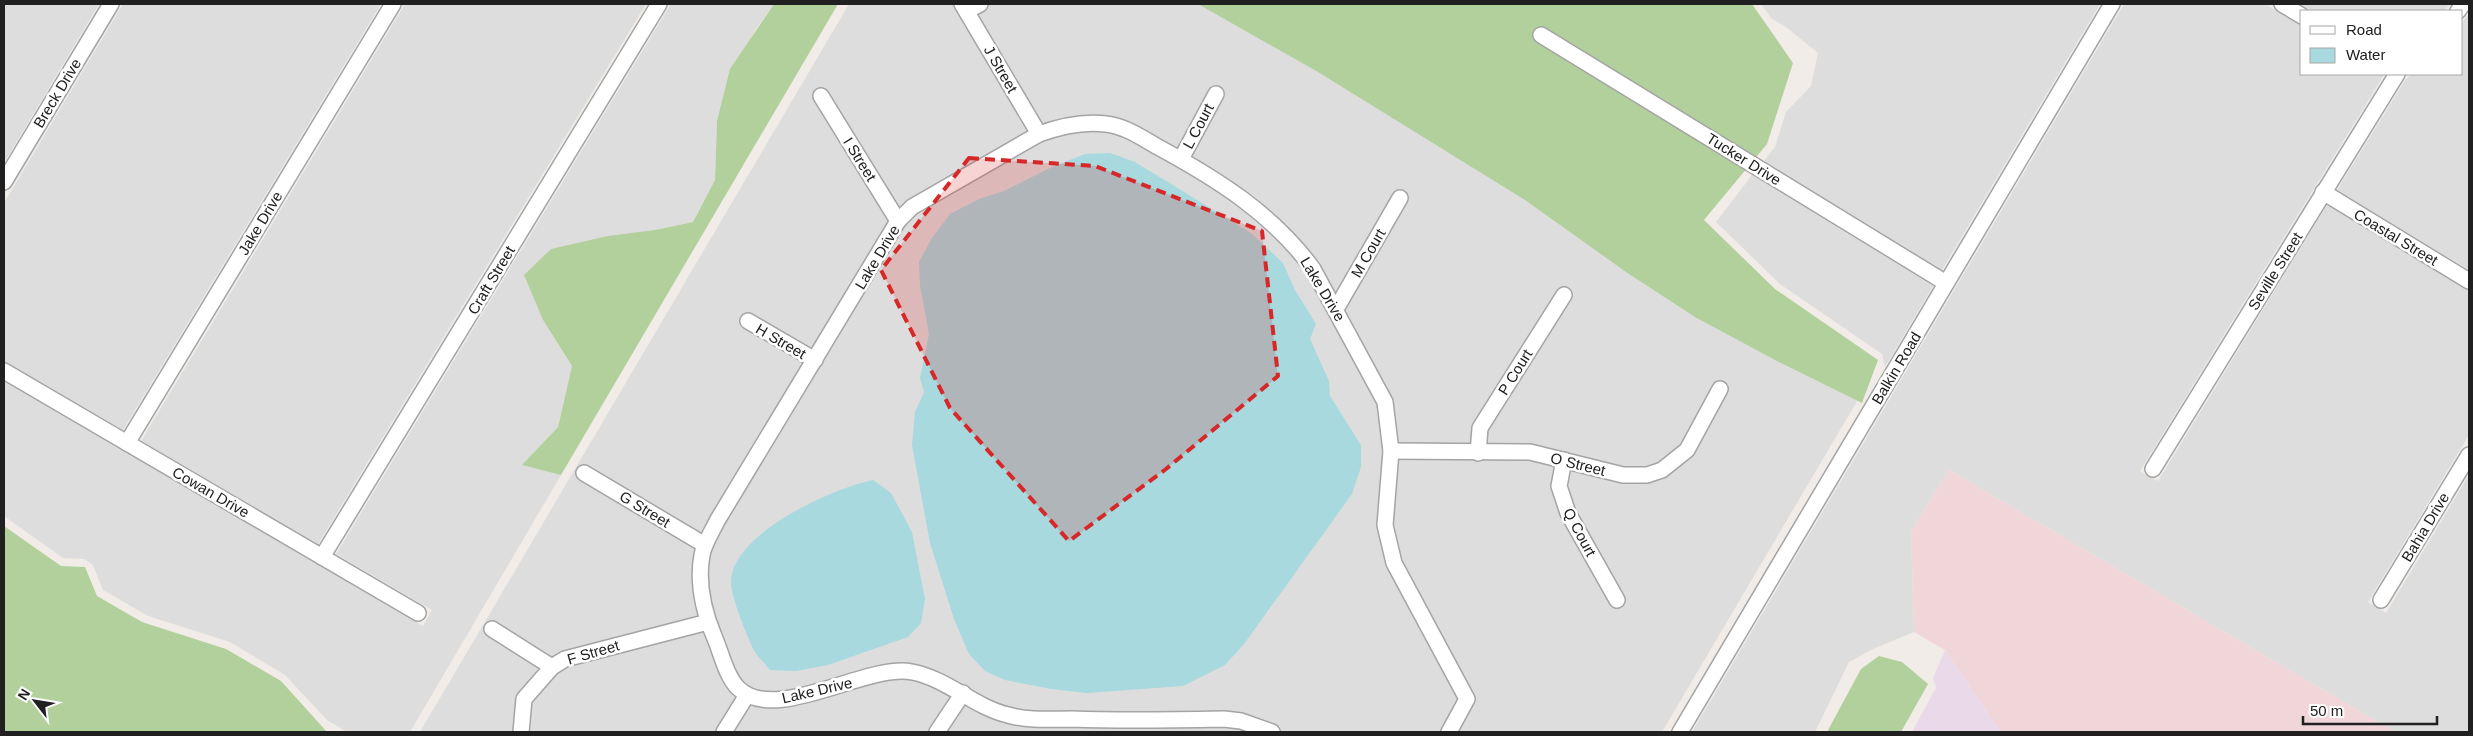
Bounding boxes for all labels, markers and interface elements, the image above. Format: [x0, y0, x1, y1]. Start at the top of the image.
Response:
legend [2300, 10, 2463, 75]
text: Road [2346, 21, 2382, 38]
street label: J Street [981, 42, 1022, 96]
text: Water [2346, 46, 2385, 63]
street label: Breck Drive [30, 55, 84, 131]
street label: L Court [1179, 100, 1217, 151]
street label: Tucker Drive [1704, 129, 1784, 189]
street label: I Street [840, 134, 880, 185]
street label: Jake Drive [234, 188, 286, 258]
street label: Coastal Street [2351, 205, 2442, 269]
street label: Lake Drive [851, 222, 903, 292]
street label: M Court [1347, 225, 1389, 280]
street label: Seville Street [2244, 228, 2306, 313]
street label: Craft Street [464, 242, 518, 317]
street label: Lake Drive [1297, 254, 1349, 324]
street label: H Street [753, 320, 810, 363]
street label: Balkin Road [1868, 329, 1924, 407]
street label: P Court [1494, 345, 1536, 398]
street label: O Street [1549, 449, 1608, 479]
street label: Cowan Drive [170, 463, 252, 521]
street label: G Street [617, 487, 674, 531]
street label: Bahia Drive [2398, 489, 2452, 565]
street label: Q Court [1560, 505, 1600, 560]
street label: F Street [565, 636, 622, 668]
street label: Lake Drive [780, 674, 854, 706]
north arrow [10, 676, 60, 726]
text: N [14, 686, 33, 703]
scale bar [2303, 694, 2437, 726]
text: 50 m [2310, 702, 2343, 719]

